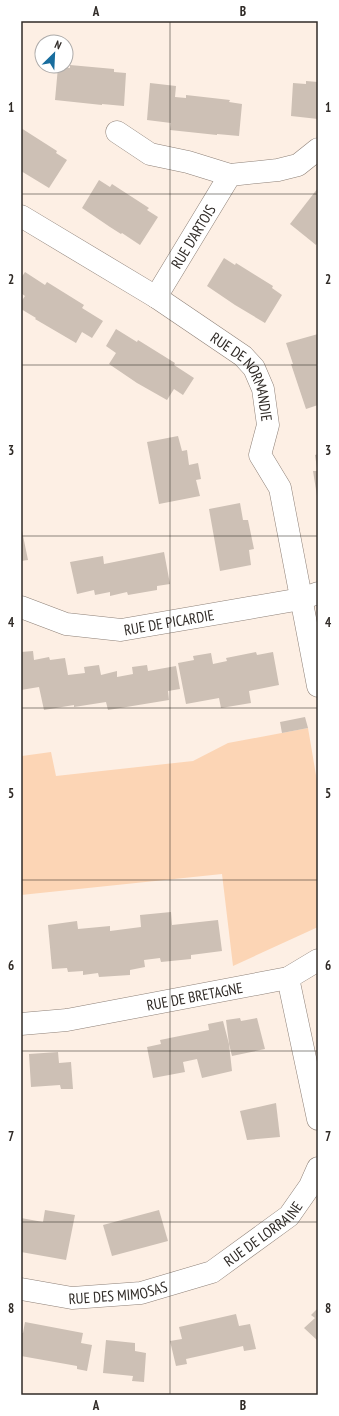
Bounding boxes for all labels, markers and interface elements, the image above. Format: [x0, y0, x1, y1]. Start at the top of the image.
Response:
text: A [92, 3, 100, 20]
text: B [240, 3, 246, 20]
north arrow [34, 34, 74, 74]
text: N [53, 37, 64, 52]
text: 1 [8, 99, 14, 116]
text: 1 [325, 99, 331, 116]
street label: RUE D'ARTOIS [166, 201, 219, 272]
text: 2 [8, 271, 14, 288]
text: 2 [325, 271, 331, 288]
street label: RUE DE NORMANDIE [207, 328, 277, 422]
text: 3 [8, 442, 14, 459]
text: 3 [325, 442, 331, 459]
street label: RUE DE PICARDIE [122, 605, 215, 639]
text: 4 [8, 614, 15, 631]
text: 4 [325, 614, 332, 631]
text: 5 [8, 785, 14, 802]
text: 5 [325, 785, 331, 802]
text: 6 [8, 957, 14, 974]
text: 6 [325, 957, 331, 974]
street label: RUE DE BRETAGNE [145, 977, 244, 1014]
text: 7 [8, 1128, 14, 1145]
text: 7 [325, 1128, 331, 1145]
street label: RUE DE LORRAINE [220, 1197, 306, 1270]
street label: RUE DES MIMOSAS [68, 1276, 169, 1308]
text: 8 [8, 1300, 14, 1317]
text: 8 [325, 1300, 331, 1317]
text: A [92, 1397, 100, 1414]
text: B [240, 1397, 246, 1414]

